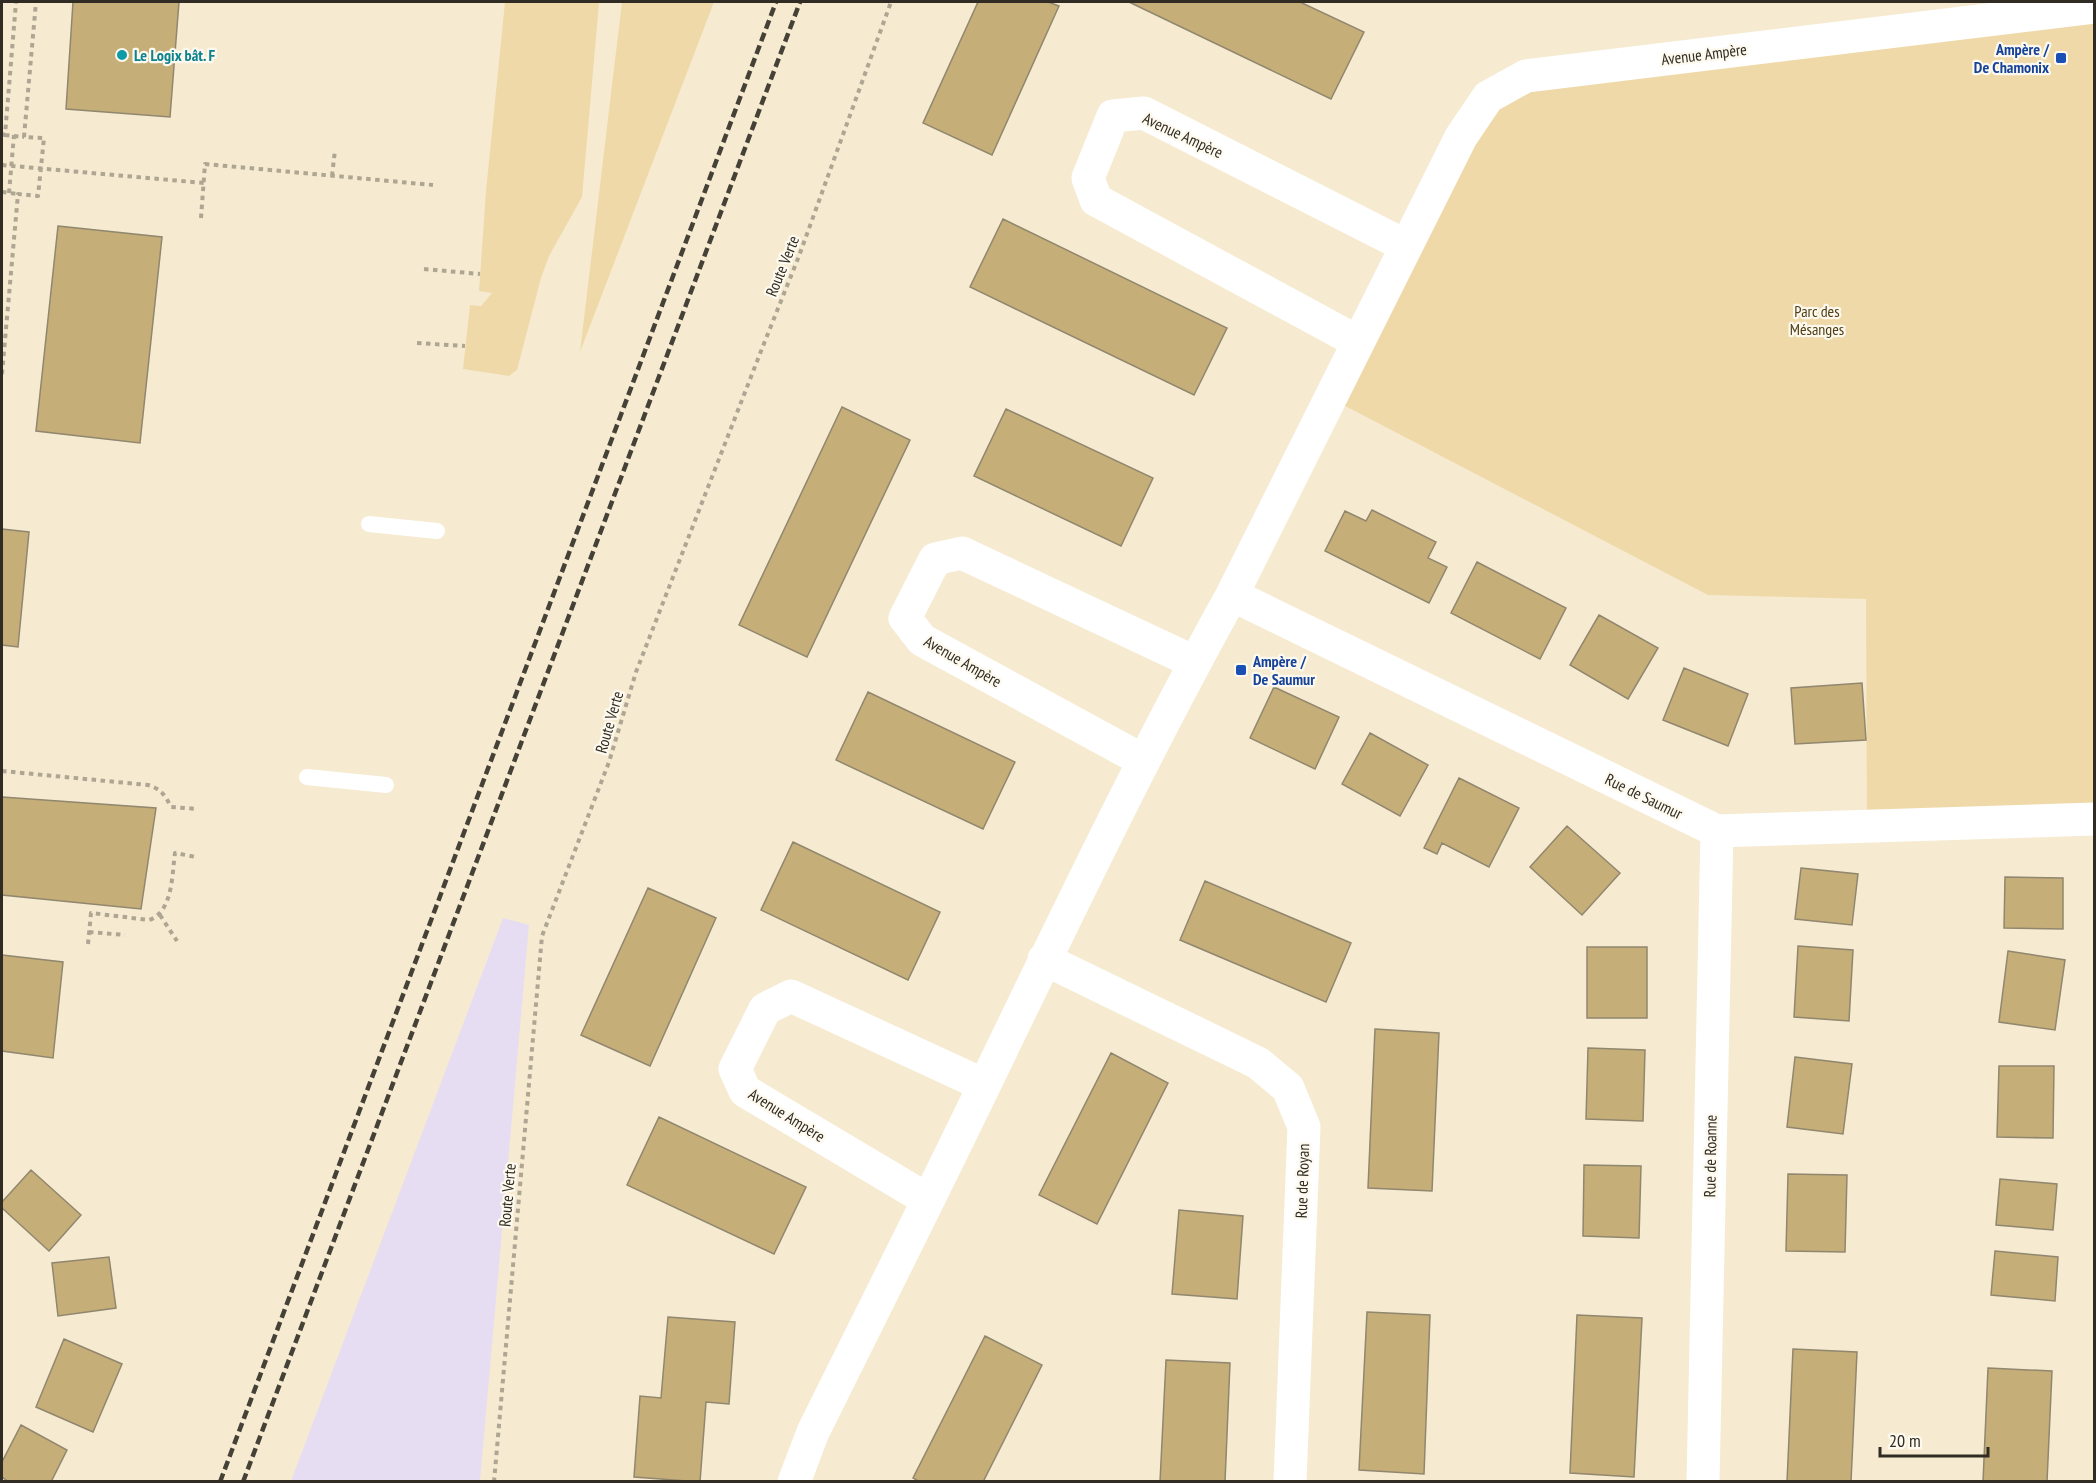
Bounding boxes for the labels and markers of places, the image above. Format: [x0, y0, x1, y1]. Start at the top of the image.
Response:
place label: Ampère / De Chamonix [1974, 39, 2049, 77]
place label: Le Logix bât. F [134, 45, 216, 65]
marker: Le Logix bât. F [115, 48, 129, 62]
marker: Ampère / De Chamonix [2054, 51, 2068, 65]
place label: Ampère / De Saumur [1252, 651, 1315, 689]
marker: Ampère / De Saumur [1234, 663, 1248, 677]

